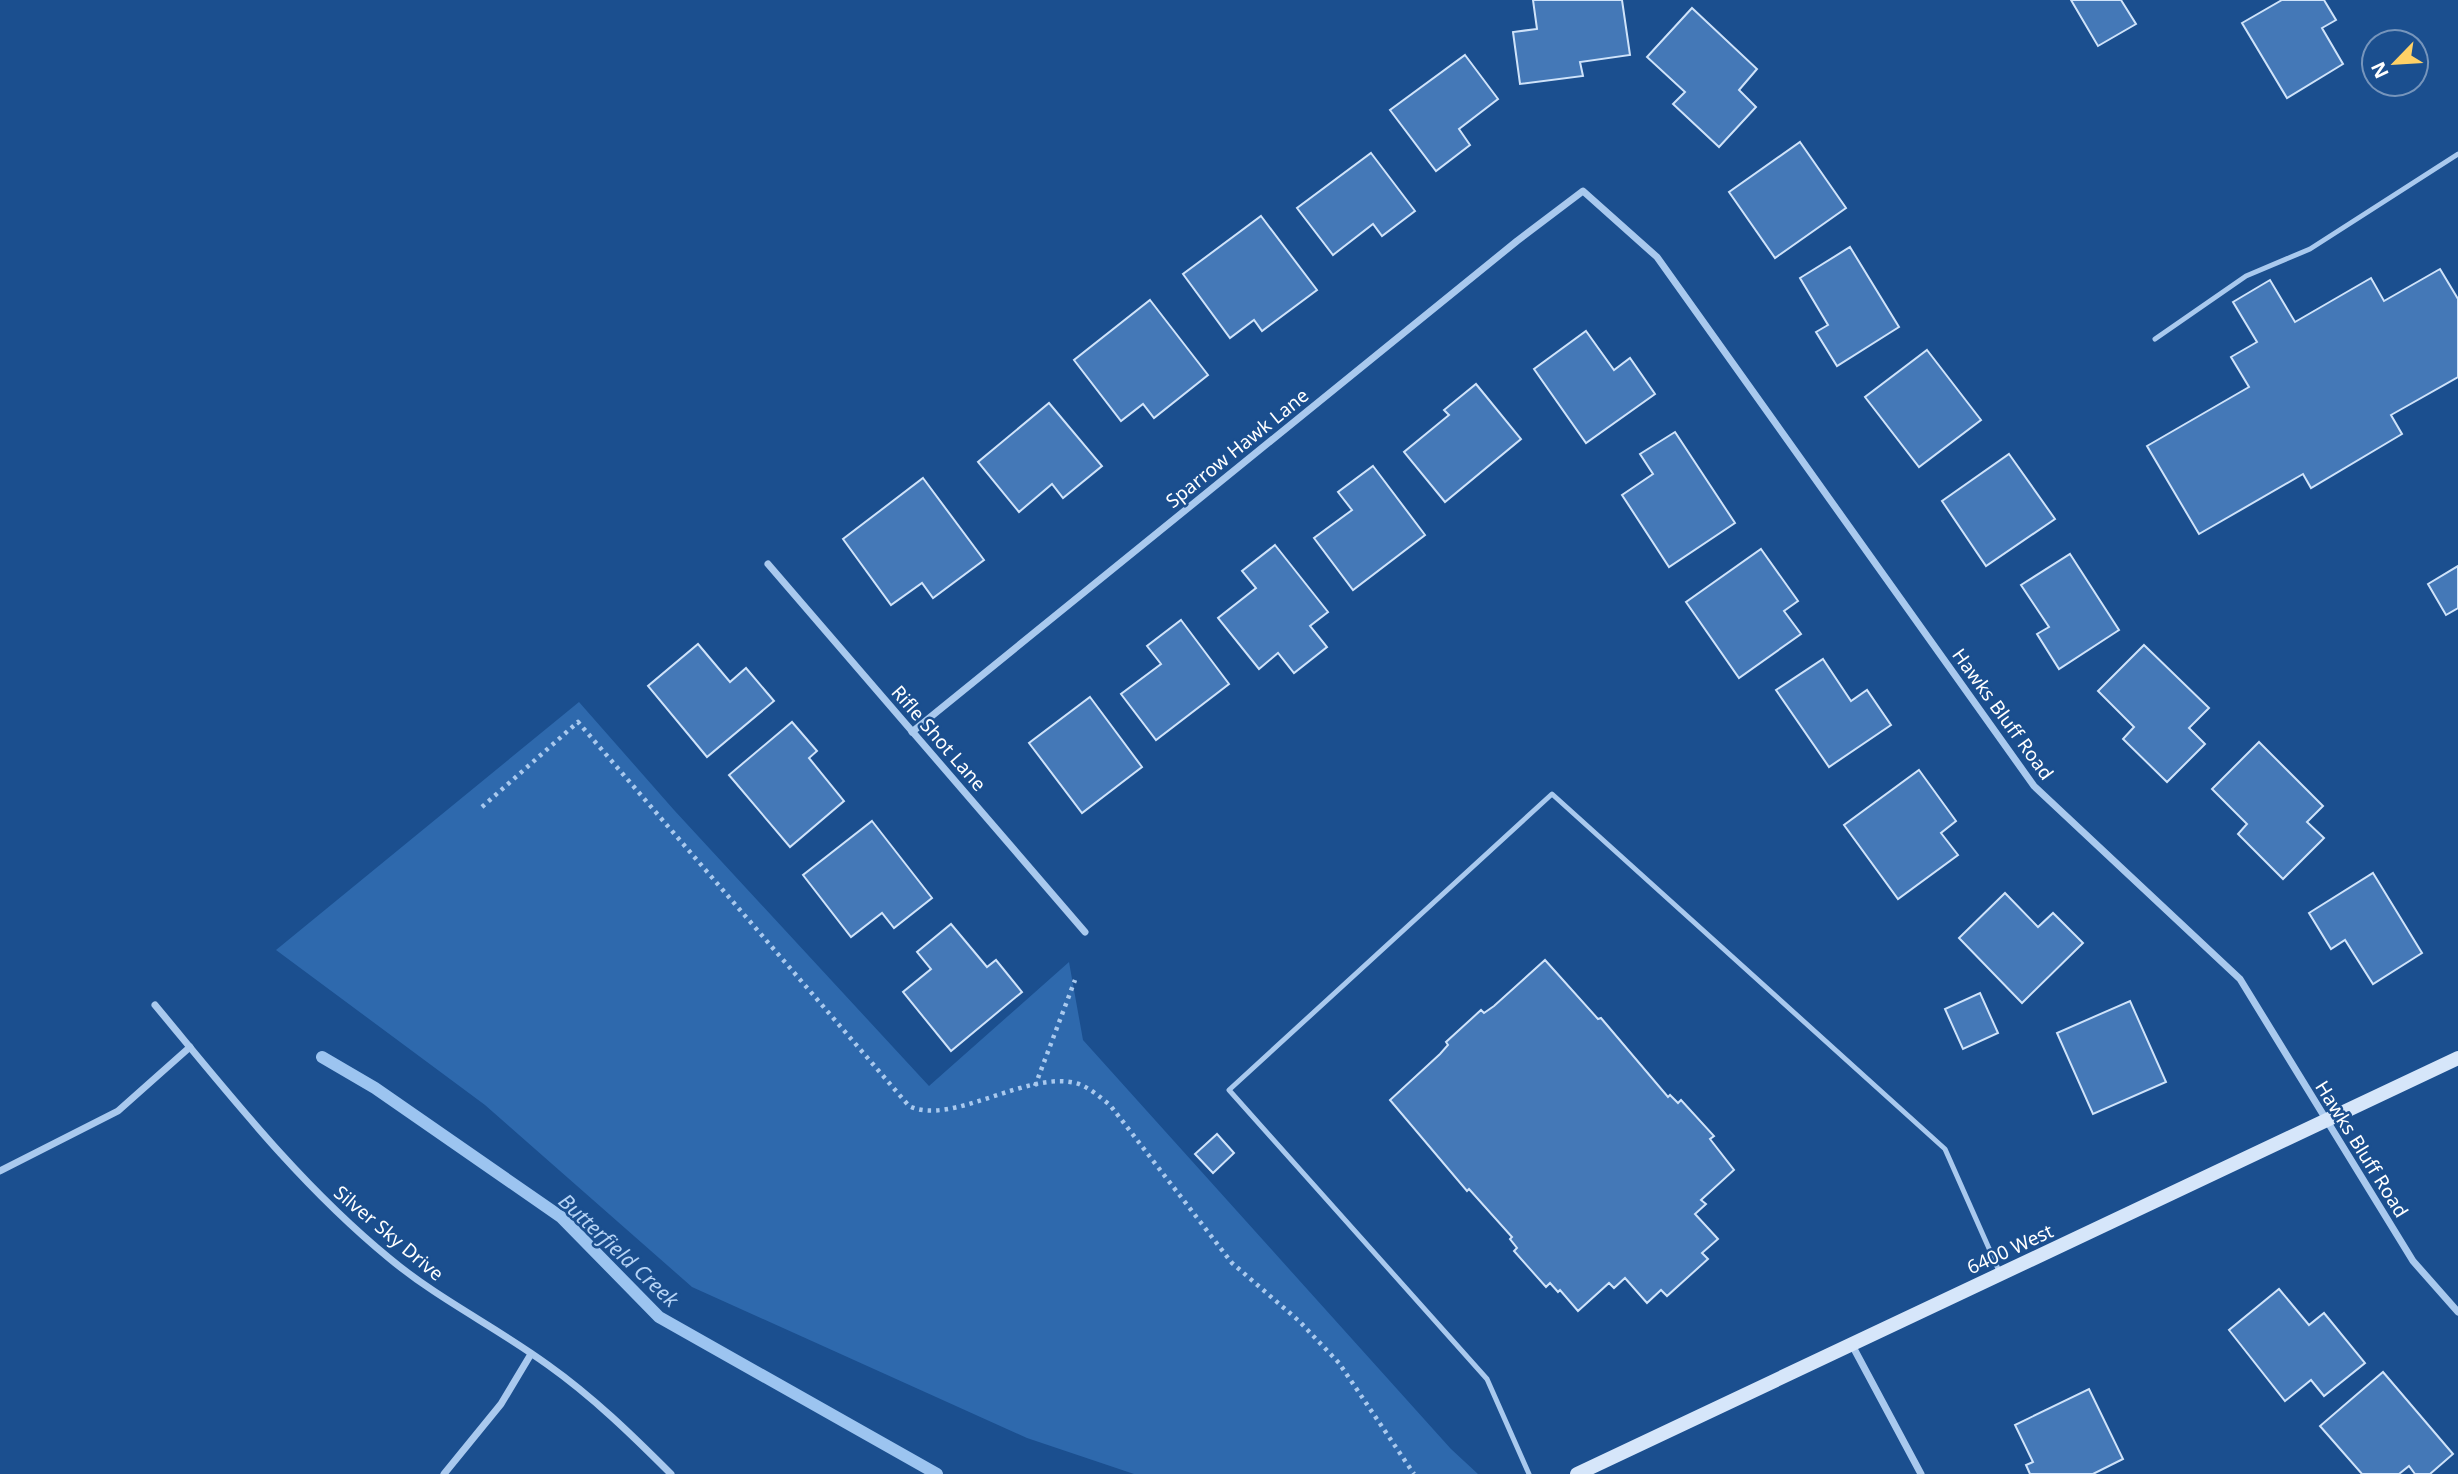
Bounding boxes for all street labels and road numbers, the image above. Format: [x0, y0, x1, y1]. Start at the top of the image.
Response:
street label: Sparrow Hawk Lane [1160, 382, 1314, 514]
street label: Hawks Bluff Road [1946, 643, 2060, 785]
street label: Rifle Shot Lane [886, 680, 992, 796]
street label: Hawks Bluff Road [2310, 1076, 2414, 1222]
street label: Silver Sky Drive [329, 1179, 449, 1287]
street label: 6400 West [1963, 1218, 2057, 1280]

